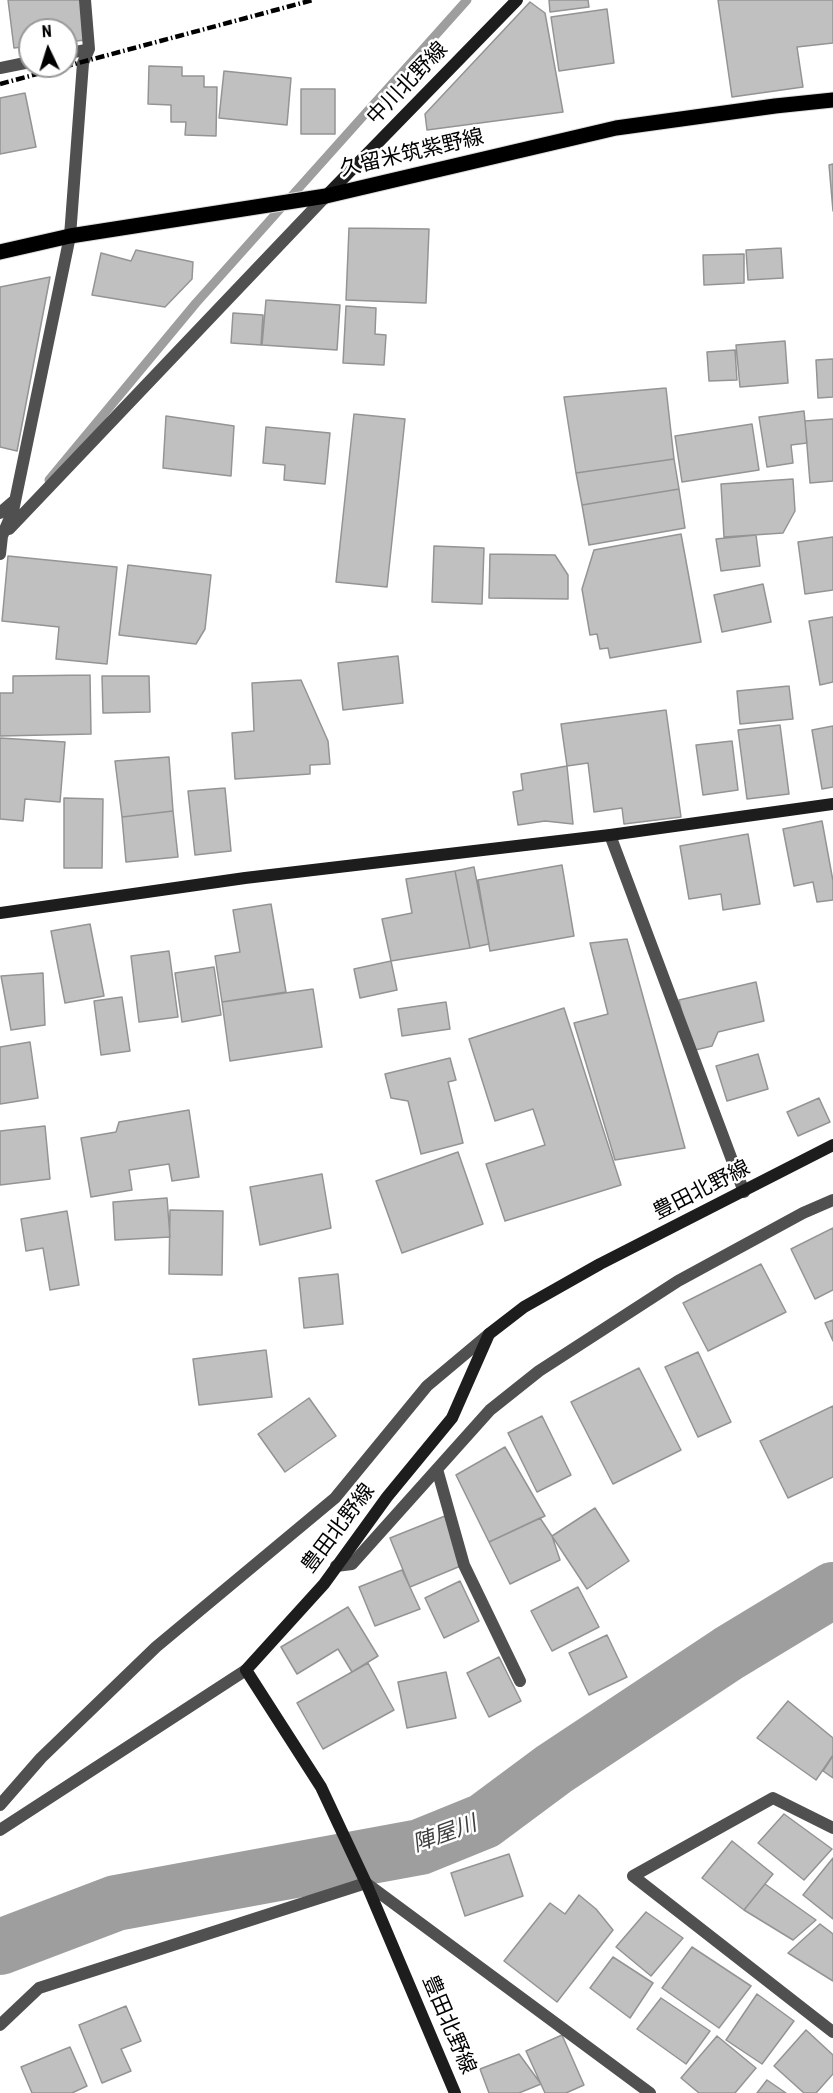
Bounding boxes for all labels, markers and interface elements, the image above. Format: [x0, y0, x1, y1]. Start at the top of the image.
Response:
north arrow [18, 18, 78, 78]
text: N [41, 22, 52, 41]
street label: 中川北野線 [362, 37, 454, 131]
street label: 久留米筑紫野線 [338, 125, 486, 183]
street label: 豊田北野線 [650, 1156, 754, 1226]
street label: 豊田北野線 [297, 1479, 381, 1579]
water label: 陣屋川 [409, 1811, 481, 1859]
street label: 豊田北野線 [416, 1972, 480, 2078]

